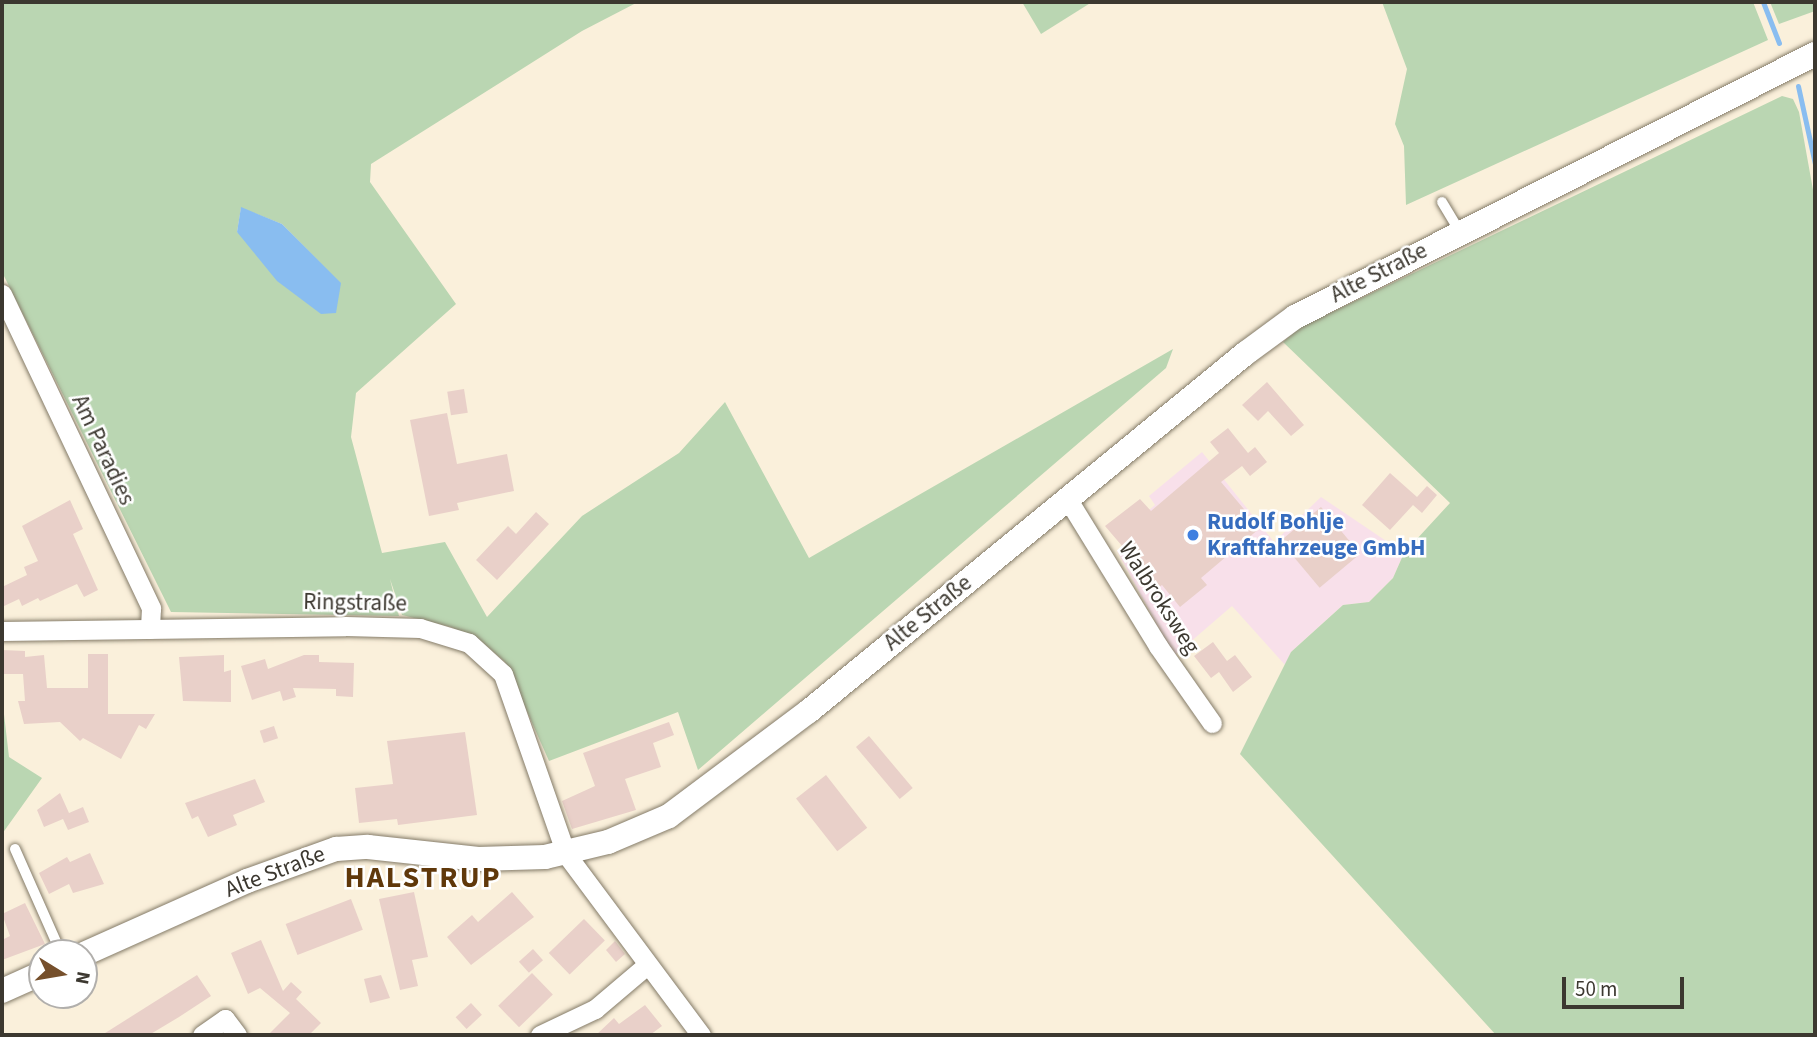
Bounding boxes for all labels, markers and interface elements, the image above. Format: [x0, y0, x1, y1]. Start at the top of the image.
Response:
street label: Alte Straße [1326, 237, 1432, 309]
street label: Am Paradies [65, 391, 141, 509]
place label: Rudolf Bohlje Kraftfahrzeuge GmbH [1207, 508, 1426, 562]
marker: Rudolf Bohlje Kraftfahrzeuge GmbH [1185, 527, 1201, 543]
street label: Walbroksweg [1112, 537, 1206, 659]
street label: Alte Straße [879, 569, 977, 657]
street label: Ringstraße [303, 588, 407, 618]
street label: Alte Straße [221, 840, 329, 904]
district label: HALSTRUP [345, 860, 501, 896]
north arrow [28, 939, 98, 1009]
scale bar [1565, 964, 1688, 1008]
text: N [68, 969, 97, 986]
text: 50 m [1575, 974, 1617, 1004]

